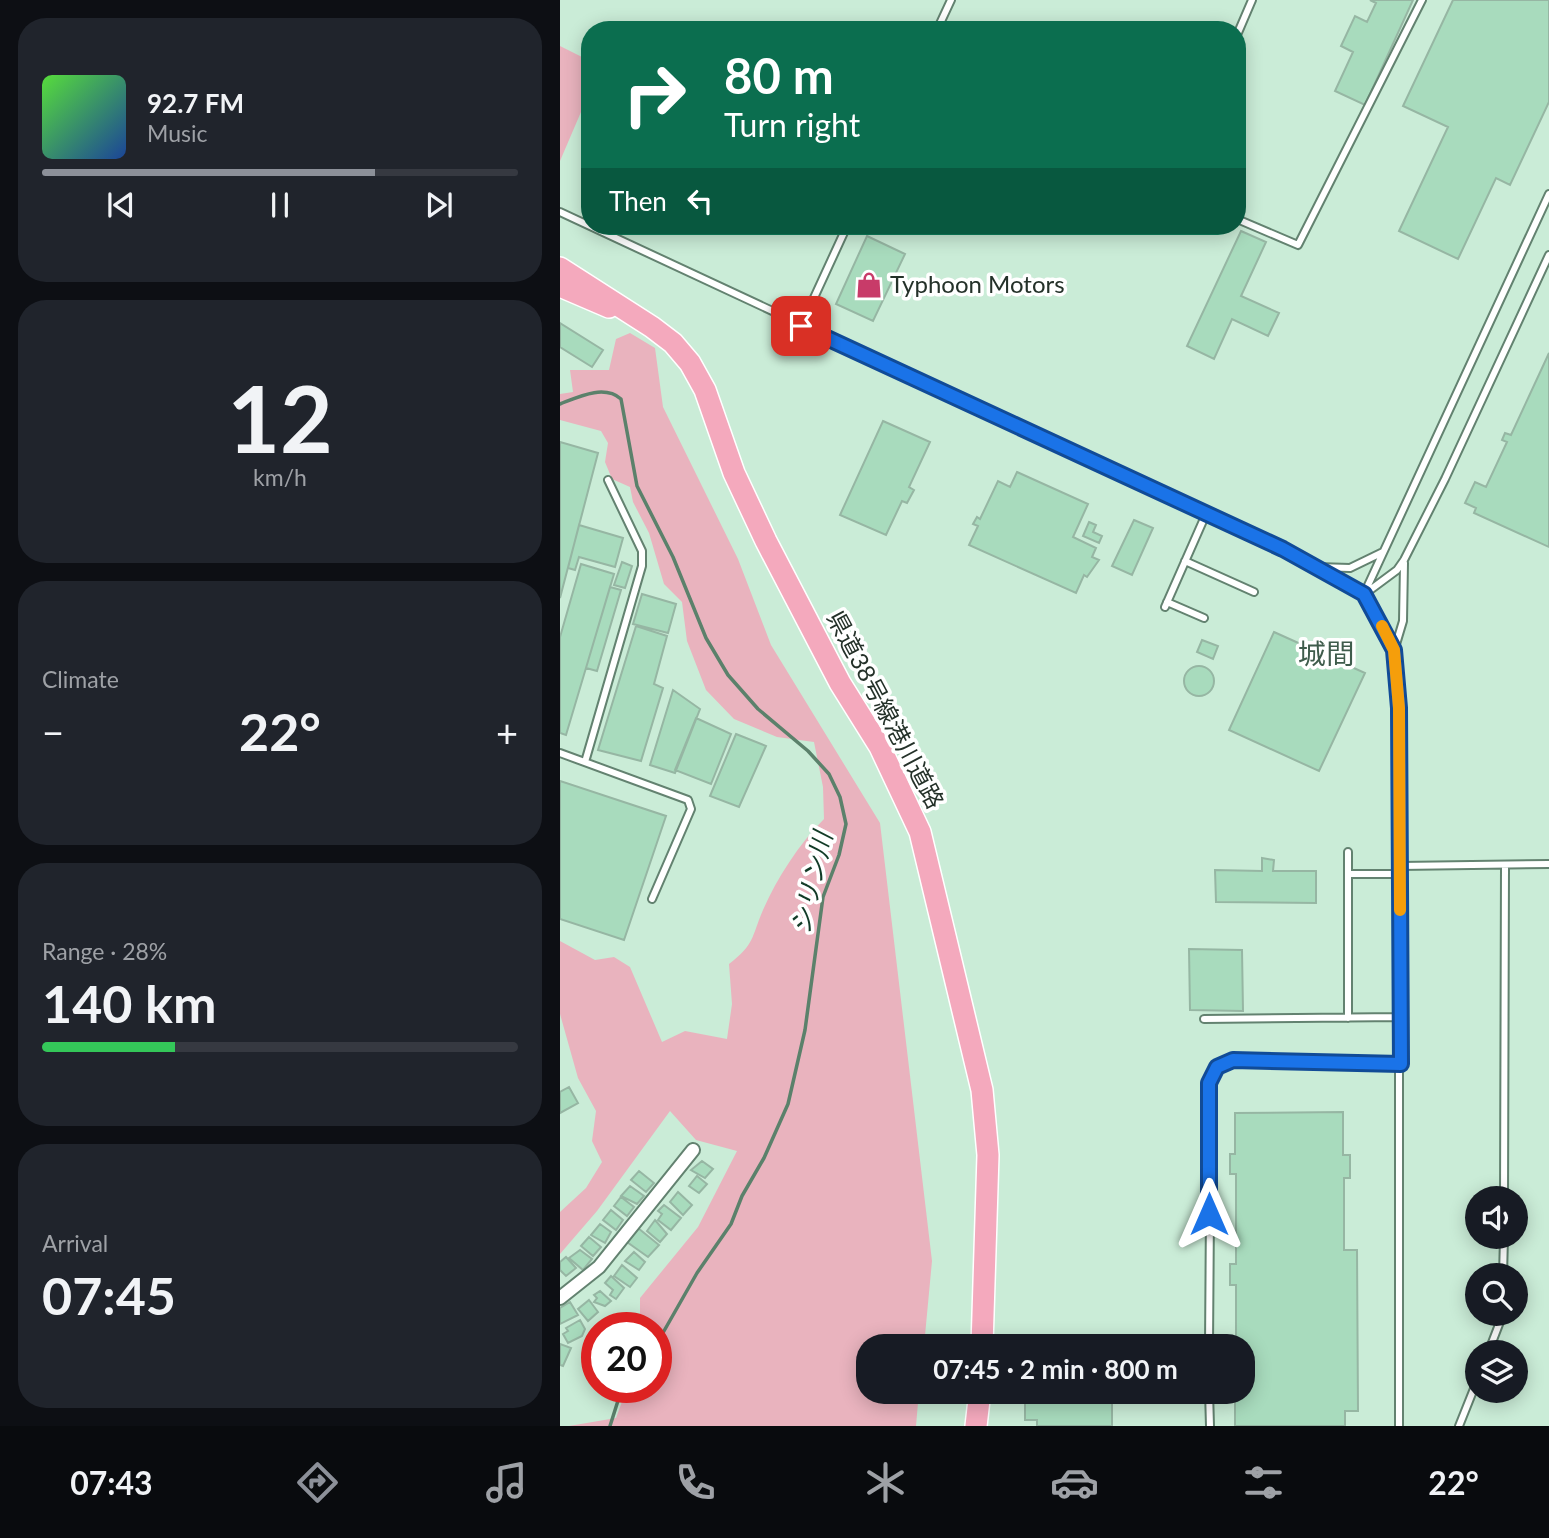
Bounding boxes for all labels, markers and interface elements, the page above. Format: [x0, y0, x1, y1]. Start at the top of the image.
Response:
text: 80 m [724, 46, 834, 104]
icon: right [609, 49, 700, 140]
text: 92.7 FM [147, 87, 244, 119]
text: Turn right [724, 105, 860, 144]
text: Music [147, 119, 207, 147]
icon: left [681, 182, 719, 220]
text: Then [609, 185, 667, 217]
icon: previous [102, 186, 140, 224]
icon: pause [261, 186, 299, 224]
icon: next [420, 186, 458, 224]
place label: Typhoon Motors [890, 269, 1065, 298]
shop icon: Typhoon Motors [854, 270, 884, 300]
pin [771, 296, 831, 356]
icon: arrive [782, 307, 820, 345]
text: 12 [227, 363, 333, 472]
text: km/h [253, 463, 307, 491]
street label: 県道38号線港川道路 [822, 605, 951, 813]
district label: 城間 [1298, 636, 1354, 670]
text: Climate [42, 665, 119, 693]
text: 22° [239, 700, 321, 762]
text: − [42, 709, 64, 755]
text: + [496, 709, 518, 755]
water label: シリン川 [784, 826, 839, 937]
text: Range · 28% [42, 937, 167, 965]
text: 140 km [42, 972, 216, 1034]
position arrow [1172, 1177, 1246, 1251]
map controls [1465, 1186, 1528, 1403]
button: sound [1465, 1186, 1528, 1249]
text: Arrival [42, 1229, 108, 1257]
button: search [1465, 1263, 1528, 1326]
text: 07:45 [42, 1264, 176, 1326]
speed limit sign: 20 [581, 1312, 672, 1403]
button: layers [1465, 1340, 1528, 1403]
text: 07:45 · 2 min · 800 m [933, 1353, 1178, 1385]
icon: directions [293, 1458, 342, 1507]
icon: music [482, 1458, 531, 1507]
icon: phone [671, 1458, 720, 1507]
icon: climate [861, 1458, 910, 1507]
icon: car [1050, 1458, 1099, 1507]
icon: filters [1239, 1458, 1288, 1507]
text: 07:43 [70, 1463, 153, 1502]
text: 22° [1428, 1463, 1479, 1502]

